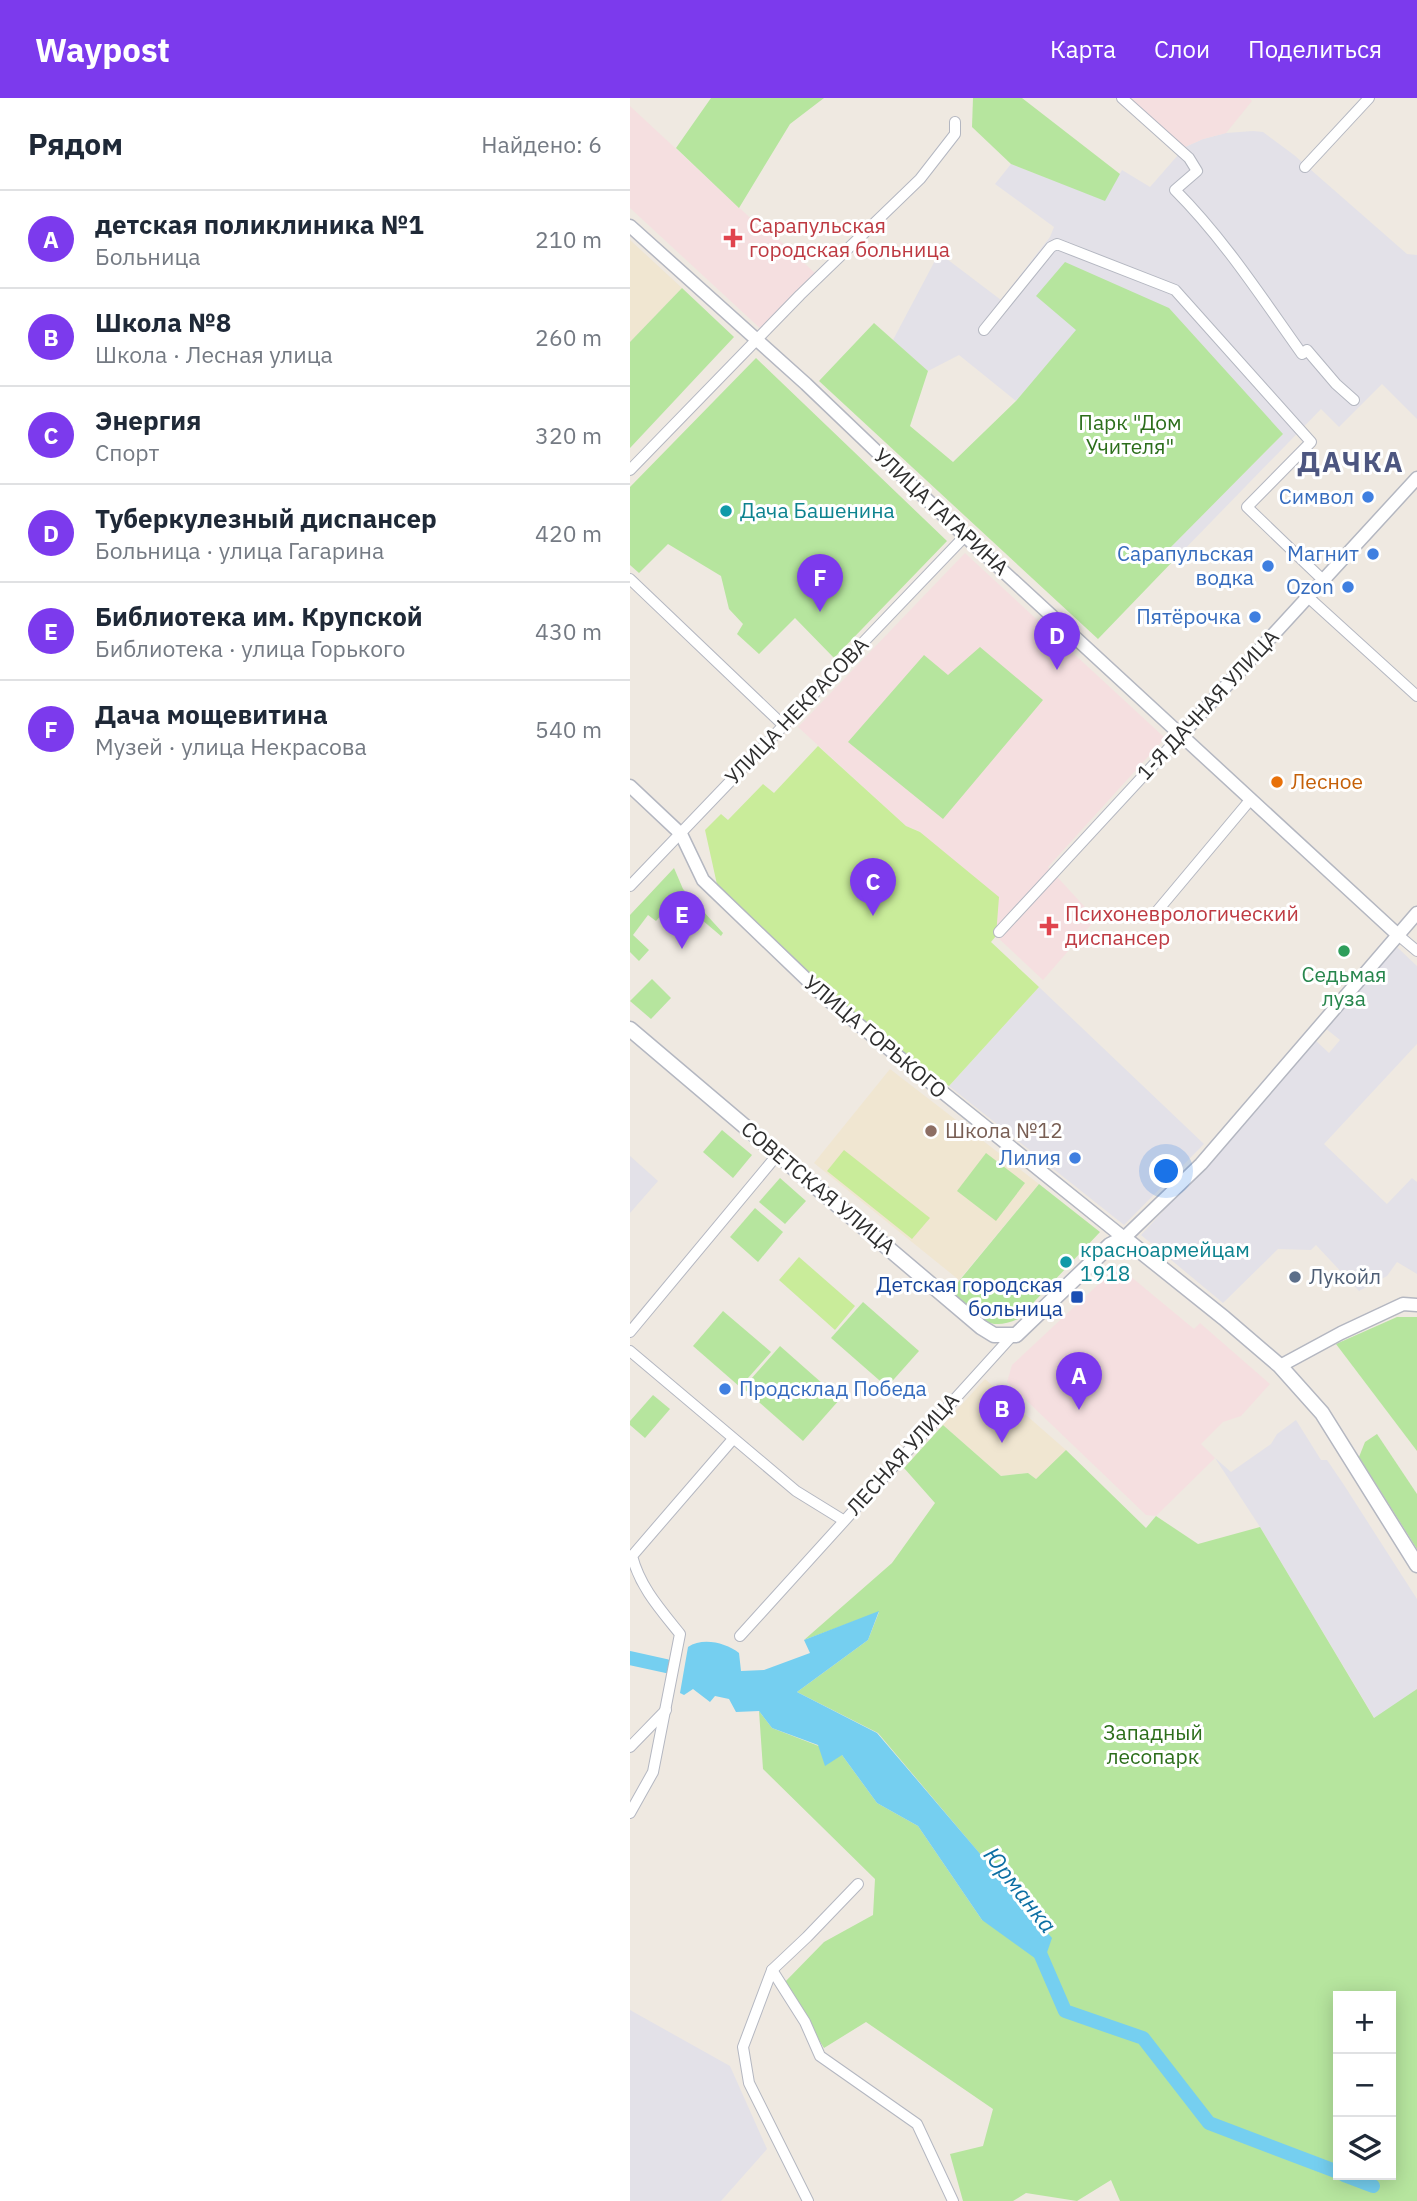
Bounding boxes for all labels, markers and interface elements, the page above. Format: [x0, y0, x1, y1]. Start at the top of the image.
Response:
text: Waypost [35, 28, 170, 71]
text: Карта [1050, 33, 1116, 65]
text: Слои [1154, 33, 1210, 65]
text: Поделиться [1248, 33, 1382, 65]
text: Рядом [28, 124, 123, 163]
text: Найдено: 6 [481, 129, 602, 159]
text: детская поликлиника №1 [95, 207, 424, 241]
place label: Сарапульская городская больница [749, 211, 950, 263]
text: A [43, 224, 59, 254]
text: 210 m [535, 224, 602, 254]
marker: Сарапульская городская больница [723, 228, 743, 248]
text: Больница [95, 241, 201, 271]
text: Школа №8 [95, 305, 231, 339]
text: B [43, 322, 59, 352]
text: 260 m [535, 322, 602, 352]
text: Школа · Лесная улица [95, 339, 333, 369]
text: Энергия [95, 403, 201, 437]
park label: Парк "Дом Учителя" [1078, 408, 1182, 460]
text: C [44, 420, 58, 450]
text: 320 m [535, 420, 602, 450]
text: Спорт [95, 437, 159, 467]
street label: УЛИЦА ГАГАРИНА [868, 441, 1015, 581]
district label: ДАЧКА [1297, 443, 1405, 480]
place label: Символ [1279, 482, 1354, 510]
marker: Символ [1360, 489, 1376, 505]
place label: Дача Башенина [740, 496, 895, 524]
text: Туберкулезный диспансер [95, 501, 437, 535]
marker: Дача Башенина [718, 503, 734, 519]
text: D [43, 518, 59, 548]
text: 420 m [535, 518, 602, 548]
text: Больница · улица Гагарина [95, 535, 384, 565]
place label: Сарапульская водка [1117, 539, 1254, 591]
place label: Магнит [1287, 539, 1359, 567]
marker: Магнит [1365, 546, 1381, 562]
pin: F [797, 554, 843, 612]
marker: Сарапульская водка [1260, 558, 1276, 574]
place label: Ozon [1286, 572, 1334, 600]
marker: Ozon [1340, 579, 1356, 595]
text: Библиотека им. Крупской [95, 599, 423, 633]
place label: Пятёрочка [1136, 602, 1241, 630]
marker: Пятёрочка [1247, 609, 1263, 625]
pin: D [1034, 612, 1080, 670]
text: E [44, 616, 58, 646]
text: 430 m [535, 616, 602, 646]
street label: 1-Я ДАЧНАЯ УЛИЦА [1130, 623, 1284, 786]
street label: УЛИЦА НЕКРАСОВА [719, 630, 874, 790]
text: Библиотека · улица Горького [95, 633, 405, 663]
text: Дача мощевитина [95, 697, 328, 731]
text: F [44, 714, 58, 744]
text: 540 m [535, 714, 602, 744]
text: Музей · улица Некрасова [95, 731, 367, 761]
place label: Лесное [1291, 767, 1363, 795]
marker: Лесное [1269, 774, 1285, 790]
pin: C [850, 858, 896, 916]
pin: E [659, 891, 705, 949]
place label: Психоневрологический диспансер [1065, 899, 1299, 951]
marker: Психоневрологический диспансер [1039, 916, 1059, 936]
marker: Седьмая луза [1336, 943, 1352, 959]
place label: Седьмая луза [1301, 960, 1387, 1012]
street label: УЛИЦА ГОРЬКОГО [799, 968, 953, 1104]
street label: СОВЕТСКАЯ УЛИЦА [736, 1114, 902, 1260]
place label: Школа №12 [945, 1116, 1063, 1144]
marker: Школа №12 [923, 1123, 939, 1139]
place label: Лилия [999, 1143, 1061, 1171]
marker: Лилия [1067, 1150, 1083, 1166]
your location [1149, 1154, 1183, 1188]
place label: красноармейцам 1918 [1080, 1235, 1250, 1287]
marker: красноармейцам 1918 [1058, 1254, 1074, 1270]
place label: Лукойл [1309, 1262, 1381, 1290]
marker: Лукойл [1287, 1269, 1303, 1285]
place label: Детская городская больница [876, 1270, 1063, 1322]
marker: Детская городская больница [1069, 1289, 1085, 1305]
pin: A [1056, 1352, 1102, 1410]
place label: Продсклад Победа [739, 1374, 927, 1402]
marker: Продсклад Победа [717, 1381, 733, 1397]
pin: B [979, 1385, 1025, 1443]
street label: ЛЕСНАЯ УЛИЦА [840, 1386, 965, 1521]
park label: Западный лесопарк [1103, 1718, 1203, 1770]
water label: Юрманка [978, 1840, 1064, 1939]
map controls [1333, 1991, 1396, 2180]
button: + [1333, 1991, 1396, 2054]
button: − [1333, 2054, 1396, 2117]
button: layers [1333, 2117, 1396, 2180]

